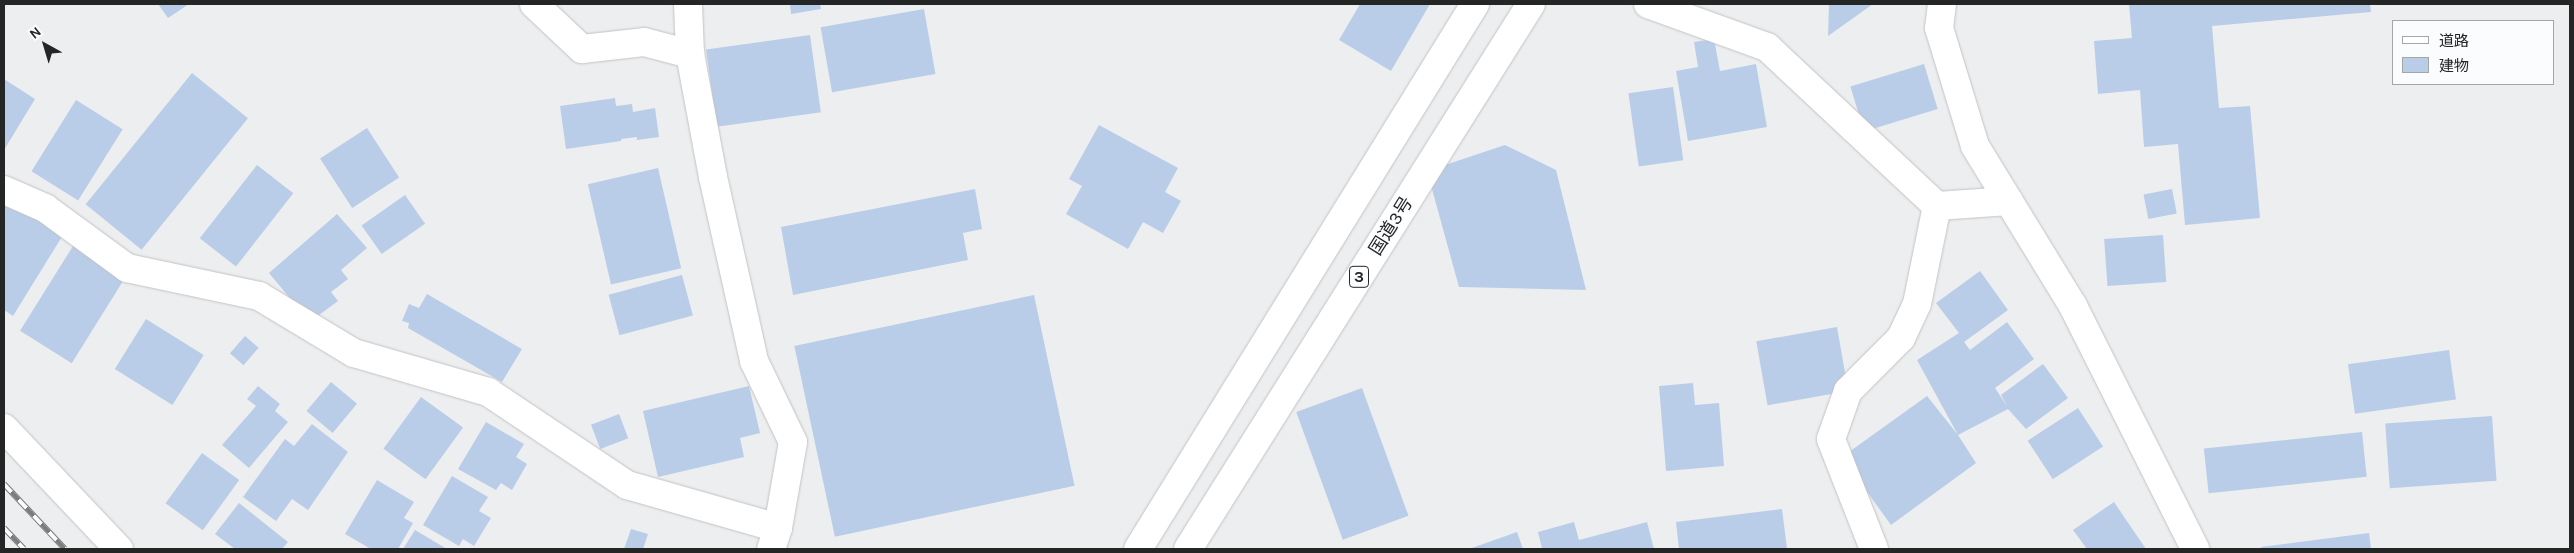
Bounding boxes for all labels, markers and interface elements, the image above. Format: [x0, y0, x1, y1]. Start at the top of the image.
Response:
north arrow [20, 20, 70, 70]
legend [2392, 20, 2554, 85]
text: N [26, 23, 44, 43]
text: 道路 [2439, 32, 2469, 50]
text: 建物 [2439, 57, 2469, 75]
street label: 国道3号 [1365, 193, 1417, 259]
road number: 3 [1349, 264, 1369, 290]

